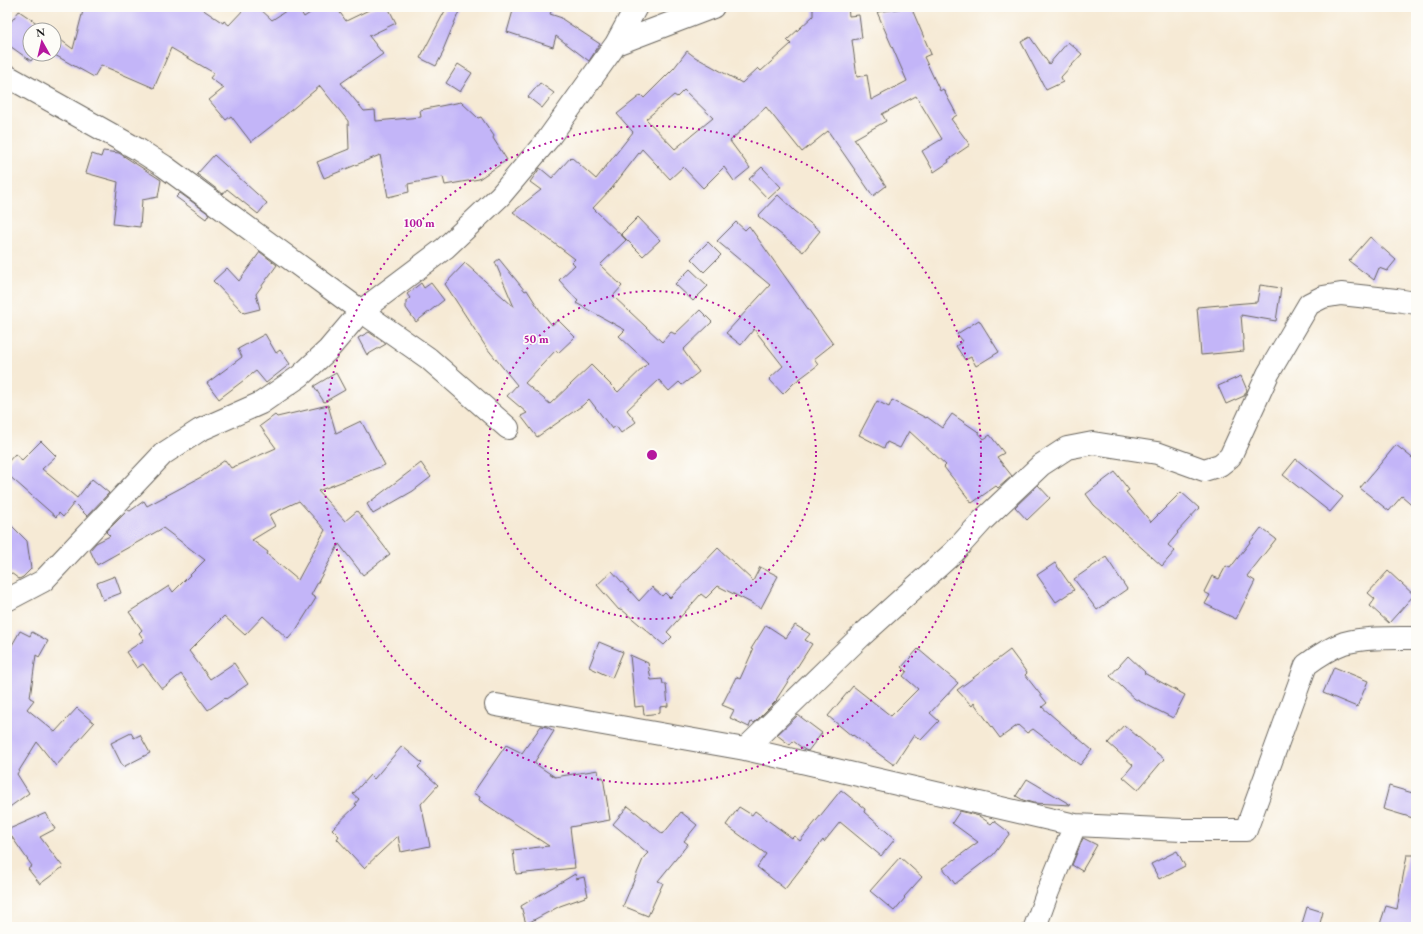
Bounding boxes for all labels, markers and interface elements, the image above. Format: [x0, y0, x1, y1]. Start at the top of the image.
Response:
north arrow [22, 22, 62, 62]
text: N [35, 25, 46, 40]
text: 100 m [403, 215, 435, 231]
text: 50 m [523, 331, 549, 347]
centre of rings [645, 448, 659, 462]

